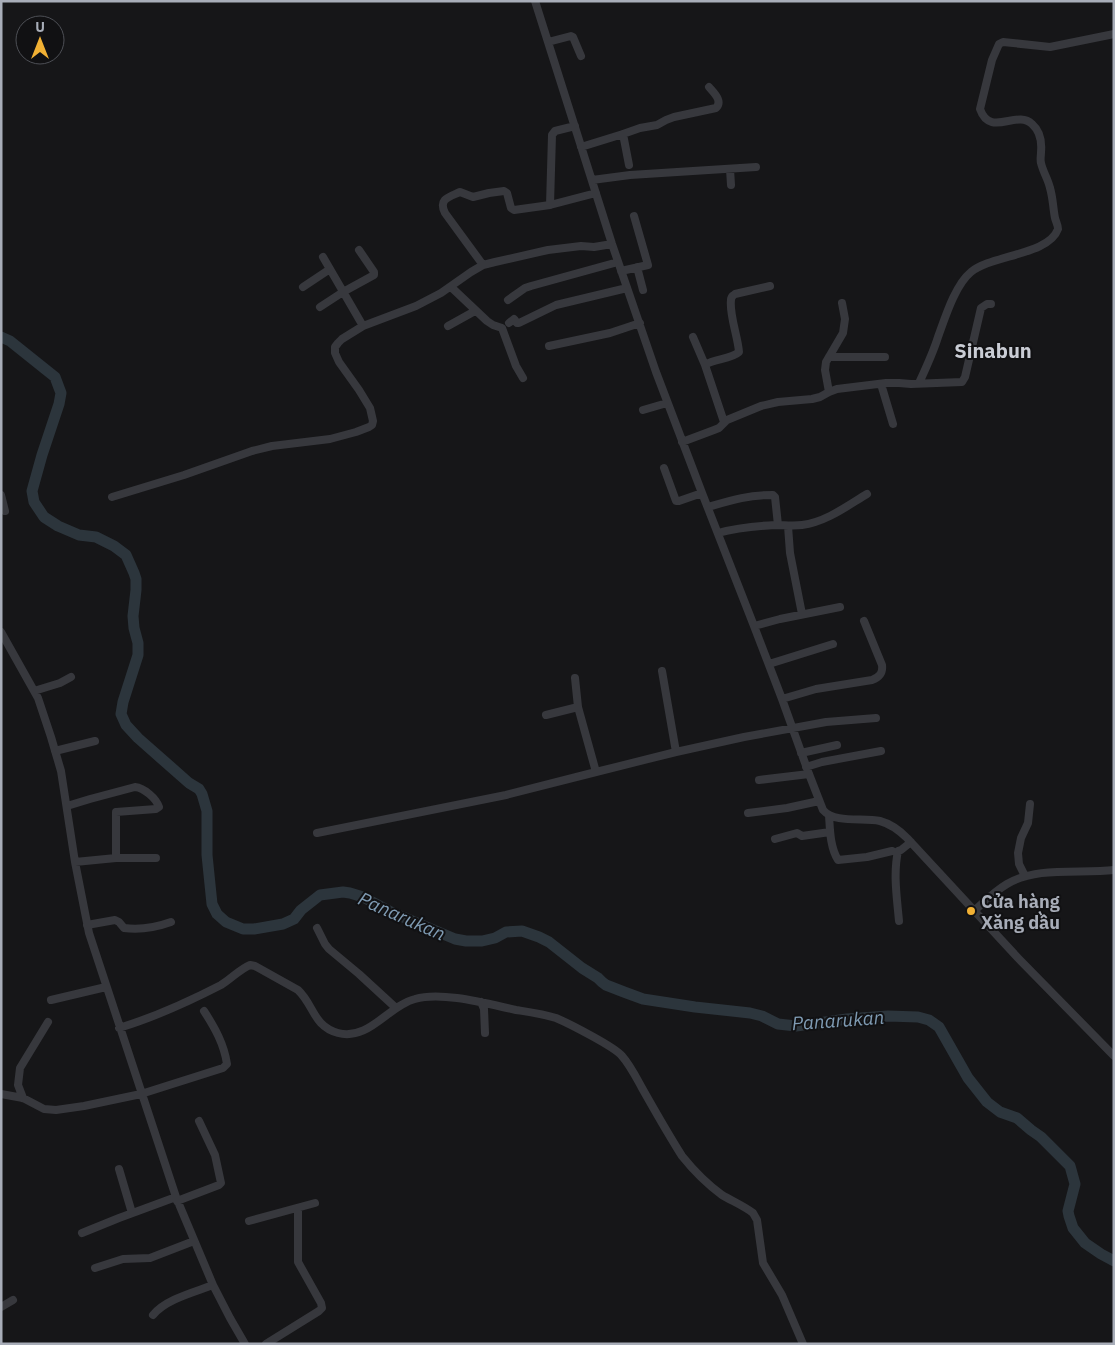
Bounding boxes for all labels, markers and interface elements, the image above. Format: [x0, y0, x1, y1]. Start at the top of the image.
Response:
north arrow [15, 15, 65, 65]
text: U [35, 18, 45, 36]
district label: Sinabun [954, 337, 1032, 364]
water label: Panarukan [355, 886, 449, 946]
place label: Cửa hàng Xăng dầu [981, 890, 1060, 934]
marker: Cửa hàng Xăng dầu [965, 905, 977, 917]
water label: Panarukan [791, 1005, 885, 1035]

